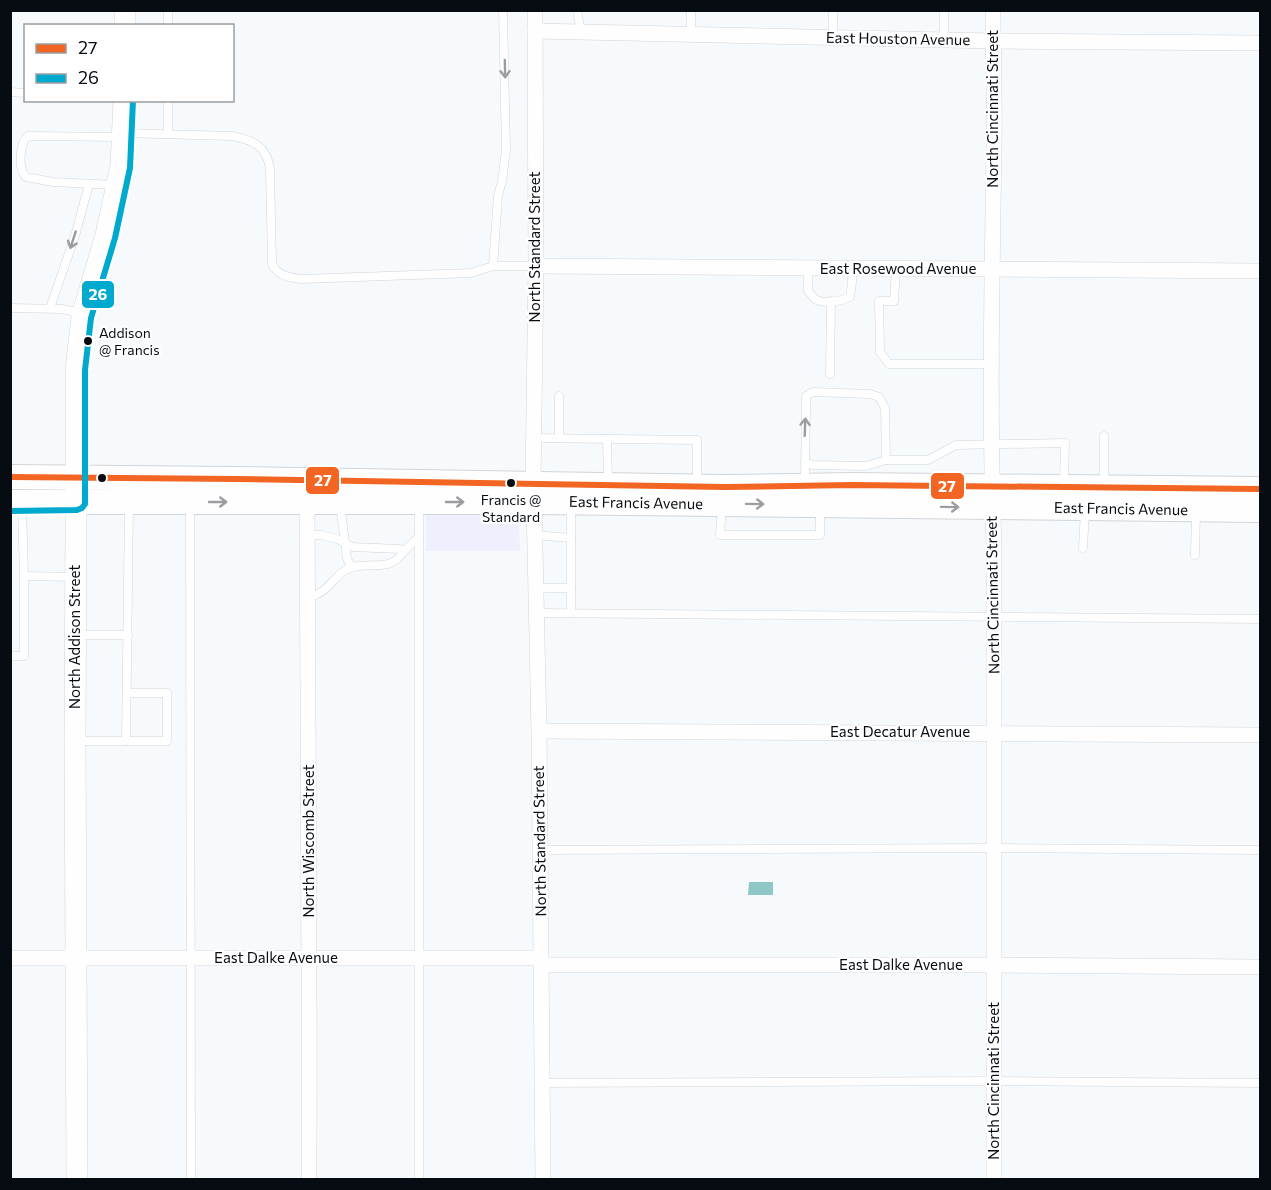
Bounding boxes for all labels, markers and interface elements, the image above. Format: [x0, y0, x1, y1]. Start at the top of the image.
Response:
legend [24, 24, 234, 102]
street label: East Houston Avenue [826, 28, 970, 48]
street label: North Cincinnati Street [983, 30, 1001, 188]
text: 27 [78, 36, 97, 58]
one-way arrow [499, 58, 510, 78]
text: 26 [78, 66, 99, 88]
street label: North Standard Street [525, 171, 543, 323]
one-way arrow [67, 230, 78, 249]
street label: East Rosewood Avenue [820, 259, 976, 277]
line badge: 26 [81, 280, 115, 309]
text: 26 [89, 284, 108, 303]
place label: Addison @ Francis [99, 324, 160, 358]
marker: Addison @ Francis [82, 335, 94, 347]
one-way arrow [799, 418, 811, 438]
line badge: 27 [305, 466, 340, 495]
text: 27 [314, 470, 332, 489]
unlabelled marker [96, 472, 108, 484]
line badge: 27 [930, 472, 965, 500]
text: 27 [938, 476, 956, 495]
marker: Francis @ Standard [505, 477, 517, 489]
place label: Francis @ Standard [481, 491, 541, 525]
street label: East Francis Avenue [569, 492, 703, 512]
one-way arrow [208, 496, 228, 508]
one-way arrow [445, 496, 465, 508]
one-way arrow [745, 498, 765, 510]
street label: East Francis Avenue [1054, 498, 1188, 518]
one-way arrow [940, 501, 960, 512]
street label: North Cincinnati Street [982, 516, 1002, 674]
street label: North Addison Street [65, 565, 83, 709]
street label: East Decatur Avenue [830, 722, 970, 740]
street label: North Wiscomb Street [299, 764, 317, 918]
street label: North Standard Street [529, 765, 549, 917]
street label: East Dalke Avenue [214, 948, 338, 966]
street label: East Dalke Avenue [839, 955, 963, 973]
street label: North Cincinnati Street [984, 1002, 1002, 1160]

